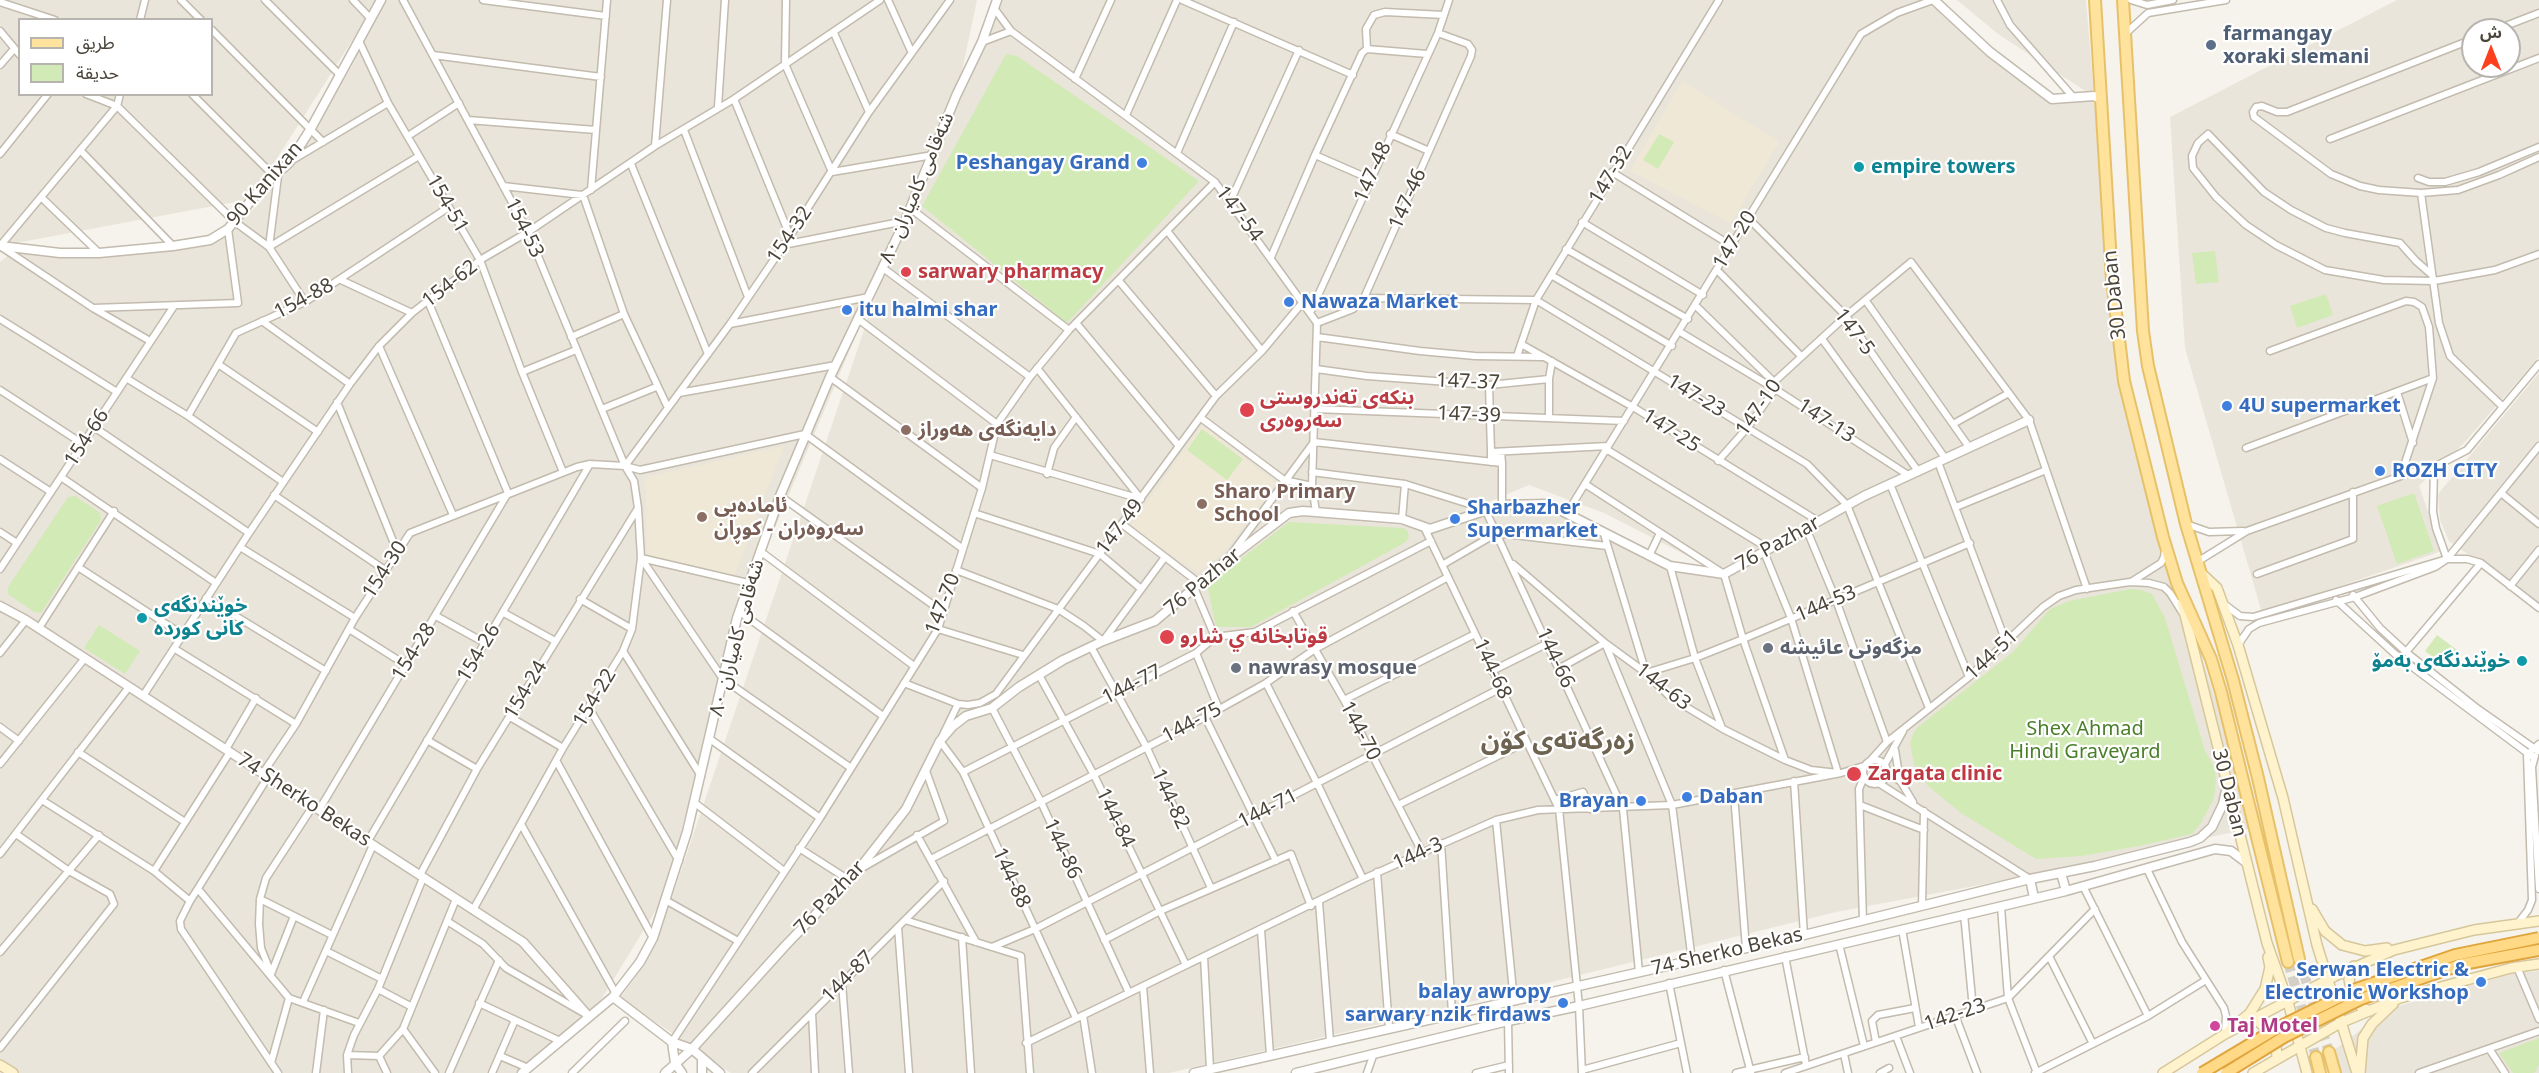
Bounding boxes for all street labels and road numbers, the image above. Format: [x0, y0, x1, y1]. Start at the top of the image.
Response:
street label: شەقامی کامیاران ٨٠ [874, 109, 960, 267]
street label: 90 Kanixan [222, 137, 308, 231]
street label: 147-48 [1349, 138, 1397, 206]
street label: 147-32 [1584, 142, 1638, 208]
street label: 147-46 [1384, 165, 1432, 233]
street label: 154-51 [421, 170, 473, 238]
street label: 147-54 [1210, 181, 1268, 247]
street label: 154-53 [499, 194, 549, 262]
street label: 154-32 [762, 202, 818, 268]
street label: 147-20 [1708, 207, 1762, 273]
street label: 30 Daban [2098, 249, 2132, 341]
street label: 154-62 [418, 255, 482, 313]
street label: 154-88 [270, 273, 338, 325]
street label: 147-5 [1829, 304, 1879, 360]
street label: 147-37 [1436, 369, 1500, 395]
street label: 147-23 [1663, 369, 1729, 423]
street label: 147-10 [1731, 375, 1787, 441]
street label: 147-13 [1793, 394, 1859, 448]
street label: 147-39 [1437, 402, 1501, 428]
street label: 147-25 [1638, 404, 1704, 458]
street label: 154-66 [60, 405, 114, 471]
street label: 147-49 [1091, 494, 1149, 560]
street label: 76 Pazhar [1732, 511, 1824, 577]
street label: 154-30 [358, 537, 412, 603]
street label: 76 Pazhar [1160, 543, 1246, 621]
street label: شەقامی کامیاران ٨٠ [704, 557, 770, 719]
street label: 147-70 [920, 570, 966, 638]
street label: 144-53 [1792, 581, 1860, 627]
street label: 154-28 [387, 619, 441, 685]
street label: 154-26 [452, 620, 506, 686]
street label: 144-66 [1531, 624, 1579, 692]
street label: 144-51 [1961, 625, 2023, 685]
street label: 144-68 [1468, 635, 1516, 703]
street label: 154-24 [499, 657, 553, 723]
street label: 144-63 [1631, 658, 1695, 716]
street label: 144-77 [1098, 660, 1166, 710]
street label: 154-22 [568, 665, 622, 731]
street label: 144-75 [1158, 697, 1226, 749]
street label: 144-70 [1334, 697, 1386, 765]
street label: 30 Daban [2206, 747, 2252, 839]
street label: 74 Sherko Bekas [233, 748, 375, 852]
street label: 144-82 [1146, 765, 1194, 833]
street label: 144-84 [1090, 784, 1140, 852]
street label: 144-71 [1234, 784, 1302, 834]
street label: 144-86 [1038, 815, 1086, 883]
street label: 144-3 [1389, 832, 1447, 876]
street label: 144-88 [987, 844, 1035, 912]
street label: 76 Pazhar [790, 856, 870, 940]
street label: 74 Sherko Bekas [1649, 923, 1805, 981]
street label: 144-87 [817, 946, 879, 1008]
street label: 142-23 [1921, 993, 1989, 1037]

